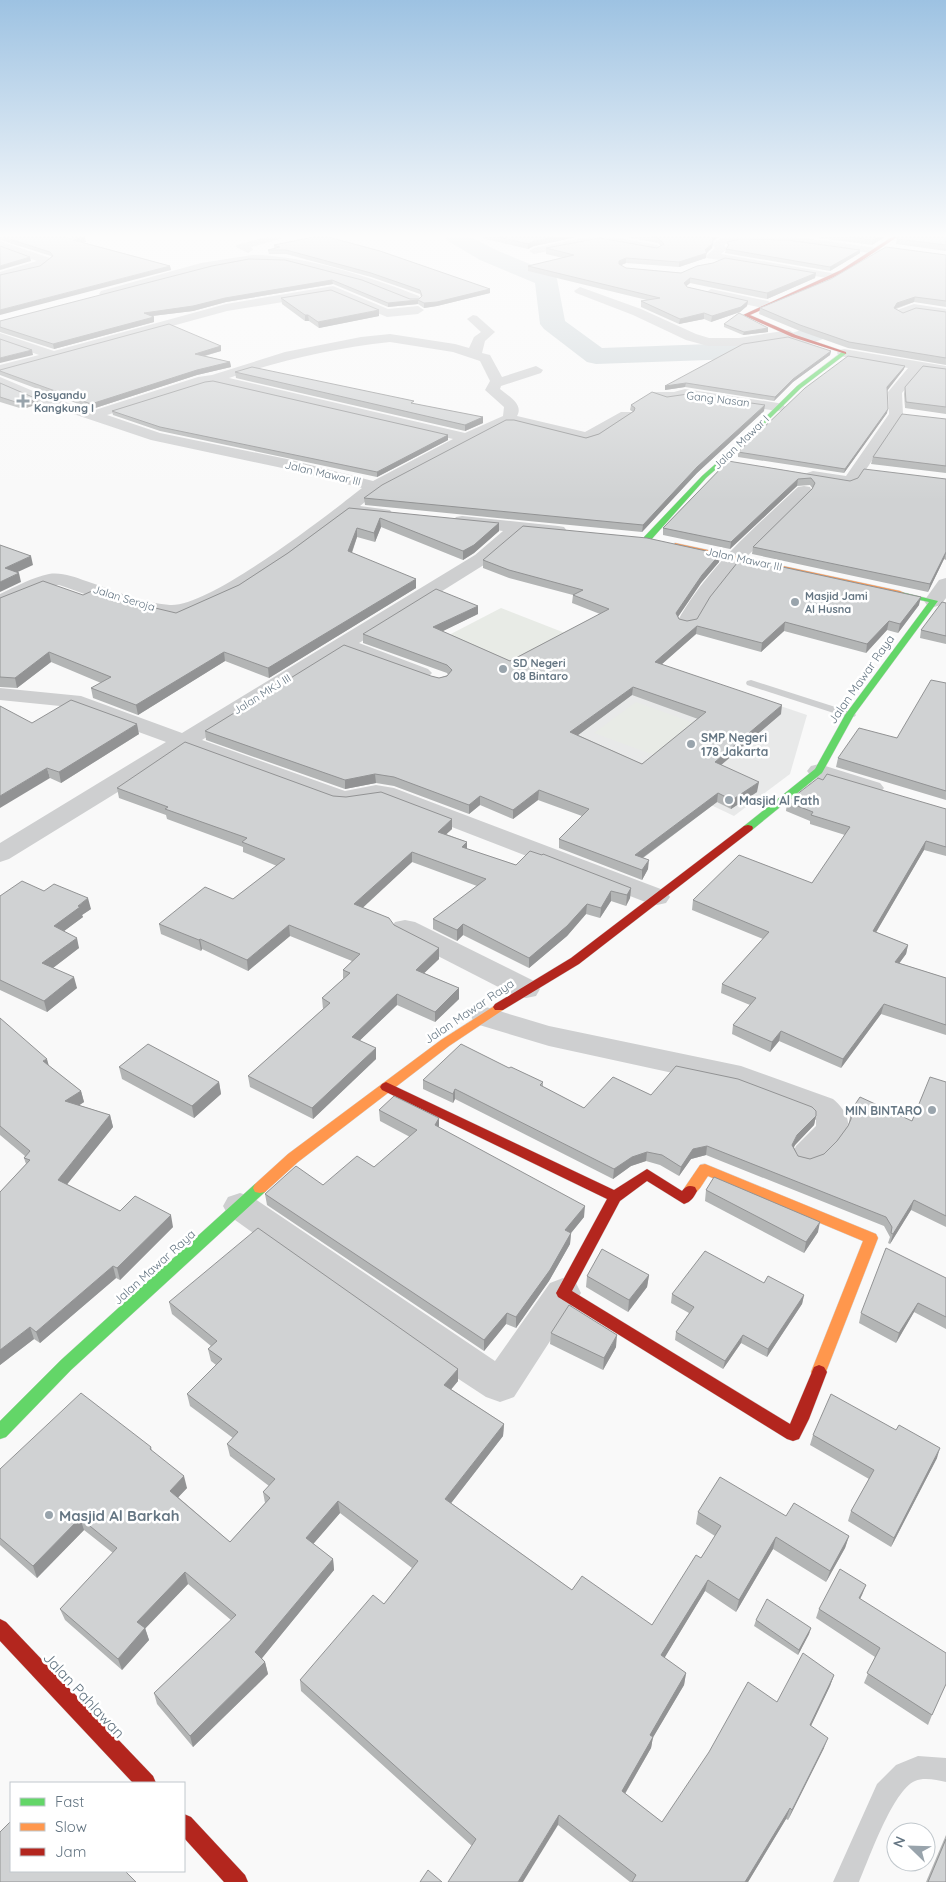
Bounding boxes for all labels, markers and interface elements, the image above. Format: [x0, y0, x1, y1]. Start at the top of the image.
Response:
place label: Posyandu Kangkung I [34, 388, 94, 415]
street label: Gang Nasan [686, 388, 750, 410]
marker: Posyandu Kangkung I [16, 394, 30, 408]
street label: Jalan Mawar I [710, 412, 772, 472]
street label: Jalan Mawar III [284, 457, 362, 489]
street label: Jalan Mawar III [705, 544, 783, 574]
street label: Jalan Seroja [91, 582, 157, 614]
place label: Masjid Jami Al Husna [805, 589, 868, 616]
marker: Masjid Jami Al Husna [789, 596, 801, 608]
street label: Jalan Mawar Raya [825, 632, 897, 726]
place label: SD Negeri 08 Bintaro [513, 656, 568, 683]
marker: SD Negeri 08 Bintaro [497, 663, 509, 675]
street label: Jalan MKJ III [231, 671, 293, 717]
place label: SMP Negeri 178 Jakarta [701, 730, 768, 759]
marker: SMP Negeri 178 Jakarta [685, 738, 697, 750]
place label: Masjid Al Fath [739, 793, 819, 808]
marker: Masjid Al Fath [723, 794, 735, 806]
street label: Jalan Mawar Raya [421, 975, 517, 1047]
place label: MIN BINTARO [845, 1103, 922, 1118]
marker: MIN BINTARO [926, 1104, 938, 1116]
street label: Jalan Mawar Raya [110, 1226, 198, 1308]
place label: Masjid Al Barkah [59, 1506, 180, 1525]
marker: Masjid Al Barkah [43, 1509, 55, 1521]
street label: Jalan Pahlawan [39, 1648, 129, 1742]
legend [10, 1782, 185, 1872]
text: Fast [55, 1792, 84, 1811]
text: Slow [55, 1817, 87, 1836]
north arrow [886, 1822, 936, 1872]
text: N [889, 1834, 909, 1850]
text: Jam [55, 1842, 86, 1861]

